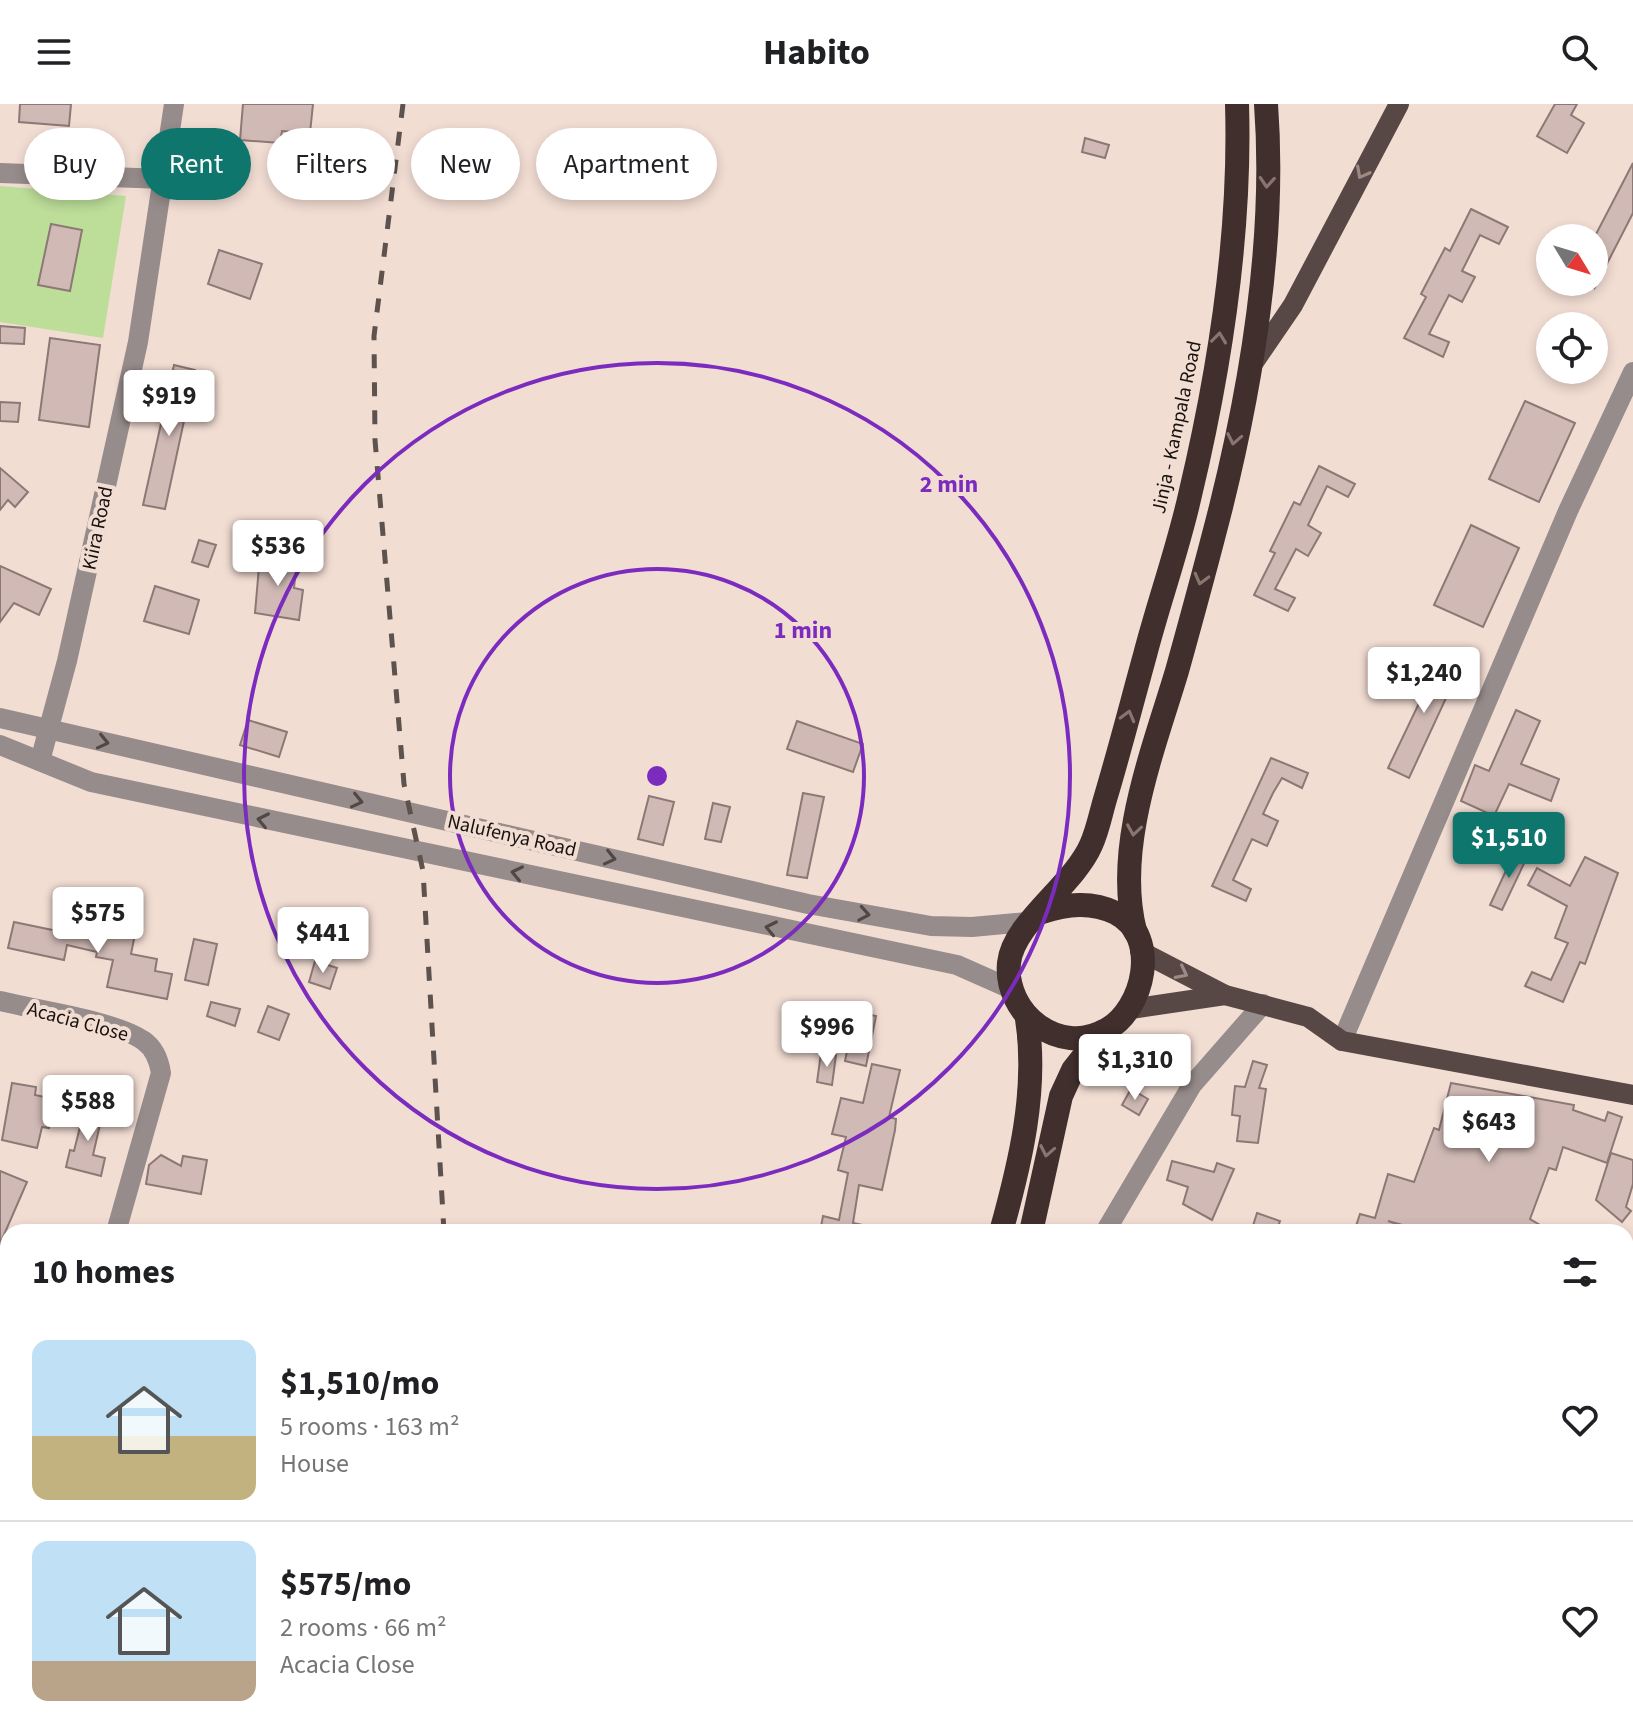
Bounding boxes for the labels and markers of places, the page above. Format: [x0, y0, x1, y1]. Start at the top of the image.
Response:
pin: $919 [122, 370, 216, 438]
pin: $536 [231, 520, 325, 588]
pin: $1,240 [1359, 647, 1489, 715]
centre of rings [643, 762, 671, 790]
pin: $1,510 [1444, 812, 1574, 880]
pin: $575 [51, 887, 145, 955]
pin: $441 [276, 907, 370, 975]
pin: $996 [780, 1001, 874, 1069]
pin: $1,310 [1070, 1034, 1200, 1102]
pin: $588 [41, 1075, 135, 1143]
pin: $643 [1442, 1096, 1536, 1164]

